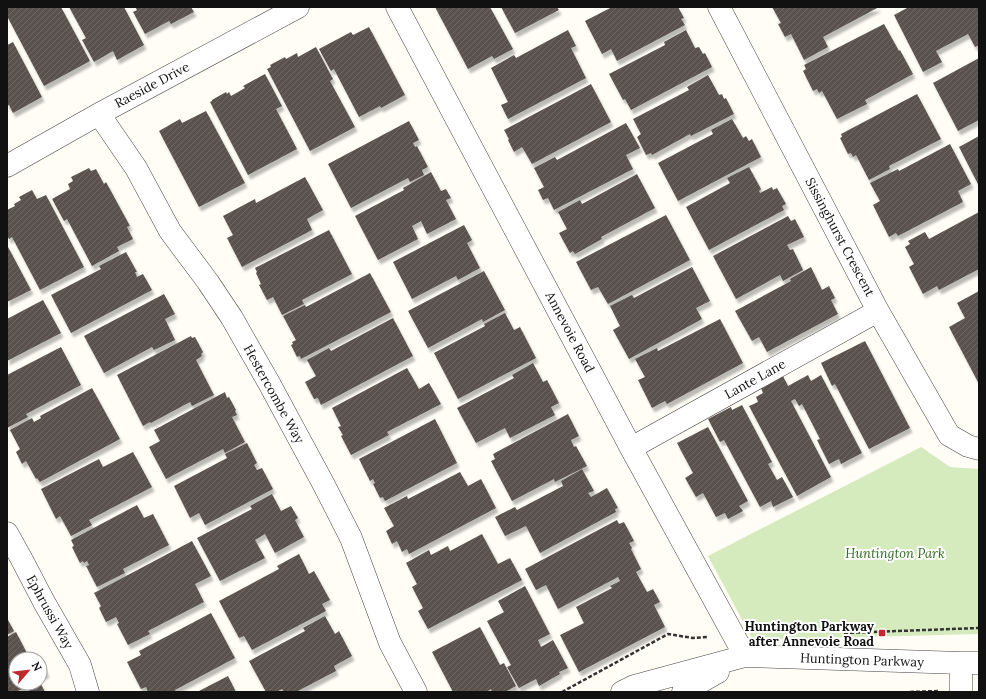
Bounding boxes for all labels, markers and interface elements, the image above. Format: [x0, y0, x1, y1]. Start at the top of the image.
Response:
street label: Raeside Drive [112, 58, 192, 112]
street label: Sissinghurst Crescent [801, 175, 879, 299]
street label: Annevoie Road [541, 288, 599, 376]
street label: Hestercombe Way [240, 342, 308, 447]
street label: Lante Lane [721, 355, 789, 403]
park label: Huntington Park [845, 545, 945, 562]
street label: Ephrussi Way [23, 572, 77, 652]
place label: Huntington Parkway after Annevoie Road [745, 618, 875, 650]
marker: Huntington Parkway after Annevoie Road [877, 628, 887, 638]
street label: Huntington Parkway [800, 649, 924, 671]
north arrow [8, 651, 48, 691]
text: N [29, 659, 45, 674]

